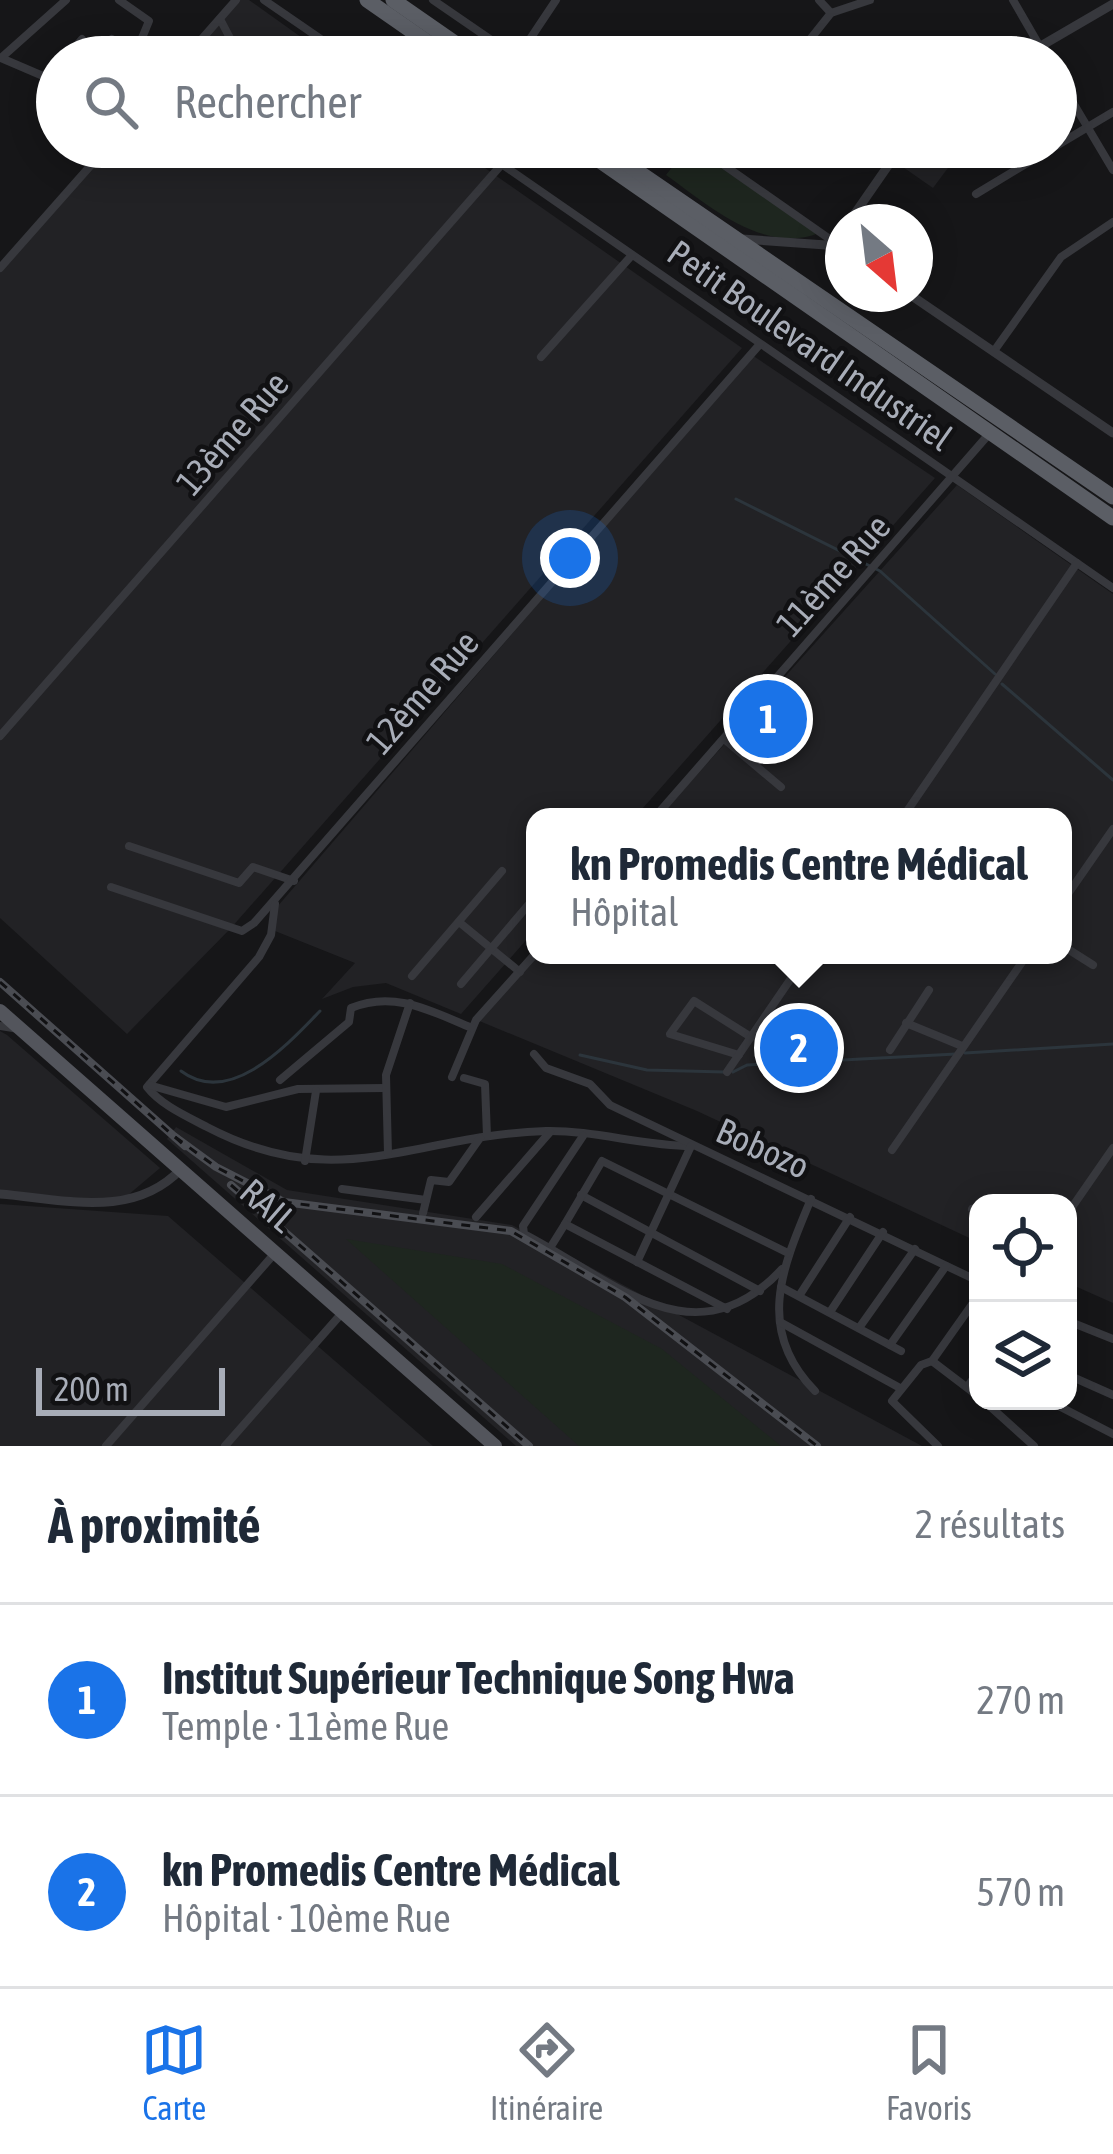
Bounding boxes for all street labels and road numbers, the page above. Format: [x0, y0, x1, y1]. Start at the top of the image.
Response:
street label: Petit Boulevard Industriel [660, 231, 960, 459]
street label: 13ème Rue [167, 363, 297, 503]
street label: 11ème Rue [768, 506, 898, 644]
street label: 12ème Rue [357, 622, 487, 762]
street label: Bobozo [710, 1109, 816, 1187]
street label: RAIL [232, 1170, 304, 1240]

